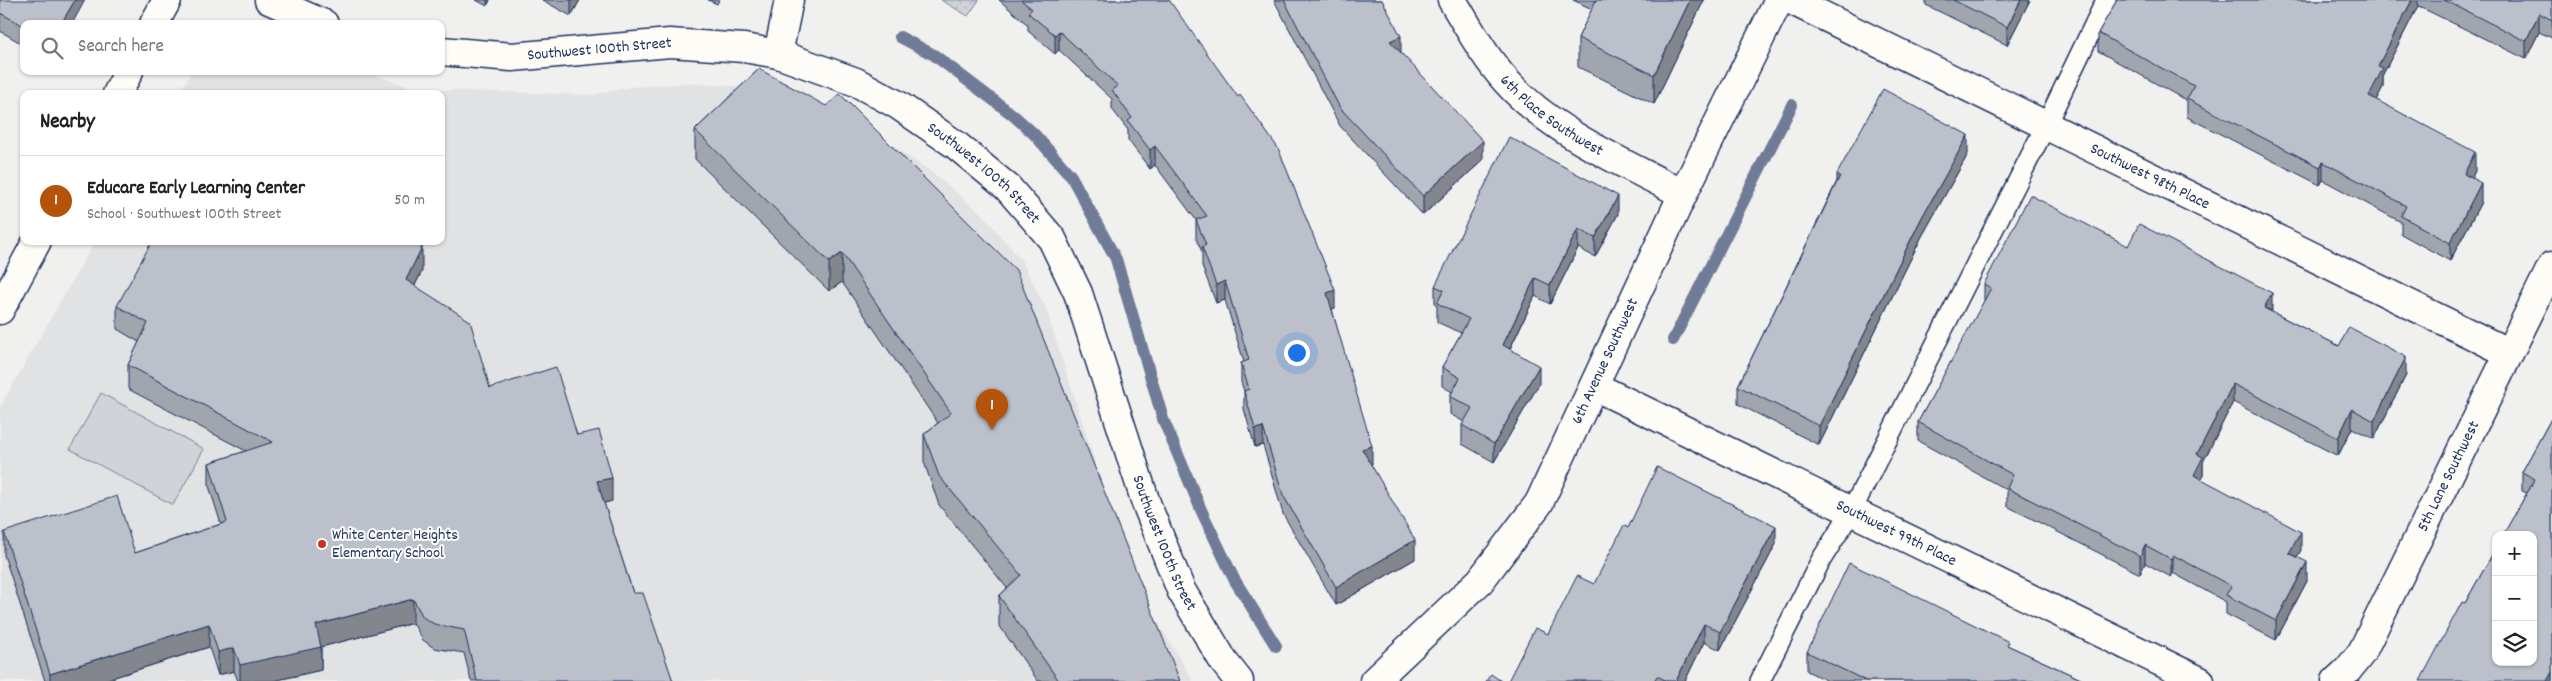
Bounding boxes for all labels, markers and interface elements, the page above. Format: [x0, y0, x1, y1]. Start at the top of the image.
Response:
search box [20, 20, 445, 75]
street label: Southwest 100th Street [526, 31, 673, 67]
icon: search [38, 34, 66, 62]
text: Search here [78, 34, 164, 61]
street label: 6th Place Southwest [1494, 70, 1608, 162]
text: Nearby [40, 108, 95, 138]
street label: Southwest 100th Street [922, 117, 1046, 229]
street label: Southwest 98th Place [2086, 137, 2214, 216]
text: Educare Early Learning Center [87, 176, 305, 203]
text: 1 [54, 189, 58, 212]
text: 50 m [394, 189, 425, 212]
text: School · Southwest 100th Street [87, 203, 282, 226]
street label: 6th Avenue Southwest [1566, 294, 1644, 428]
your location [1284, 340, 1310, 366]
pin: 1 [976, 389, 1008, 430]
street label: 5th Lane Southwest [2412, 417, 2486, 536]
street label: Southwest 100th Street [1126, 472, 1202, 615]
street label: Southwest 99th Place [1832, 494, 1960, 572]
place label: White Center Heights Elementary School [332, 524, 458, 565]
map controls [2492, 531, 2537, 666]
button: + [2492, 531, 2537, 576]
marker: White Center Heights Elementary School [316, 538, 328, 550]
button: − [2492, 576, 2537, 621]
button: layers [2492, 621, 2537, 666]

